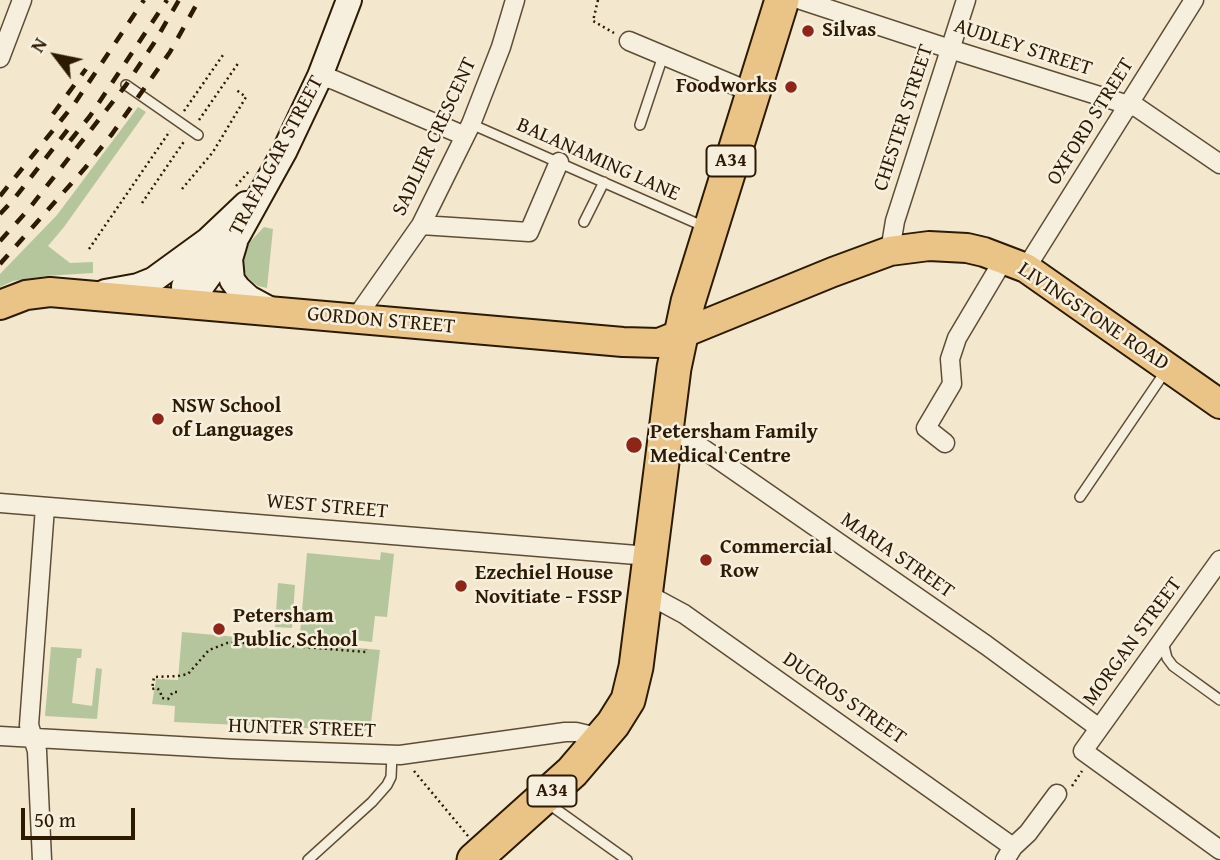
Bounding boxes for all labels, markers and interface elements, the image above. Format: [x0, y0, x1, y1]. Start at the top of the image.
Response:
street label: AUDLEY STREET [951, 14, 1095, 82]
place label: Silvas [822, 18, 876, 44]
north arrow [21, 21, 91, 91]
marker: Silvas [800, 23, 816, 39]
text: N [23, 32, 53, 58]
street label: CHESTER STREET [868, 42, 940, 194]
street label: SADLIER CRESCENT [387, 54, 483, 220]
street label: OXFORD STREET [1042, 54, 1140, 190]
street label: TRAFALGAR STREET [224, 72, 330, 240]
place label: Foodworks [676, 74, 777, 100]
marker: Foodworks [783, 79, 799, 95]
street label: BALANAMING LANE [513, 113, 683, 207]
road number: A34 [706, 146, 756, 176]
street label: LIVINGSTONE ROAD [1013, 257, 1173, 377]
street label: GORDON STREET [306, 302, 456, 340]
place label: NSW School of Languages [172, 394, 294, 444]
marker: NSW School of Languages [150, 411, 166, 427]
place label: Petersham Family Medical Centre [650, 420, 818, 470]
marker: Petersham Family Medical Centre [624, 435, 644, 455]
street label: WEST STREET [265, 489, 389, 525]
street label: MARIA STREET [835, 508, 959, 604]
place label: Commercial Row [720, 535, 832, 585]
marker: Commercial Row [698, 552, 714, 568]
place label: Ezechiel House Novitiate - FSSP [475, 561, 623, 611]
street label: MORGAN STREET [1078, 573, 1188, 711]
marker: Ezechiel House Novitiate - FSSP [453, 578, 469, 594]
place label: Petersham Public School [233, 604, 358, 654]
marker: Petersham Public School [211, 621, 227, 637]
street label: DUCROS STREET [777, 647, 911, 751]
street label: HUNTER STREET [228, 714, 376, 744]
road number: A34 [528, 776, 576, 806]
scale bar [24, 794, 138, 838]
text: 50 m [34, 804, 76, 835]

